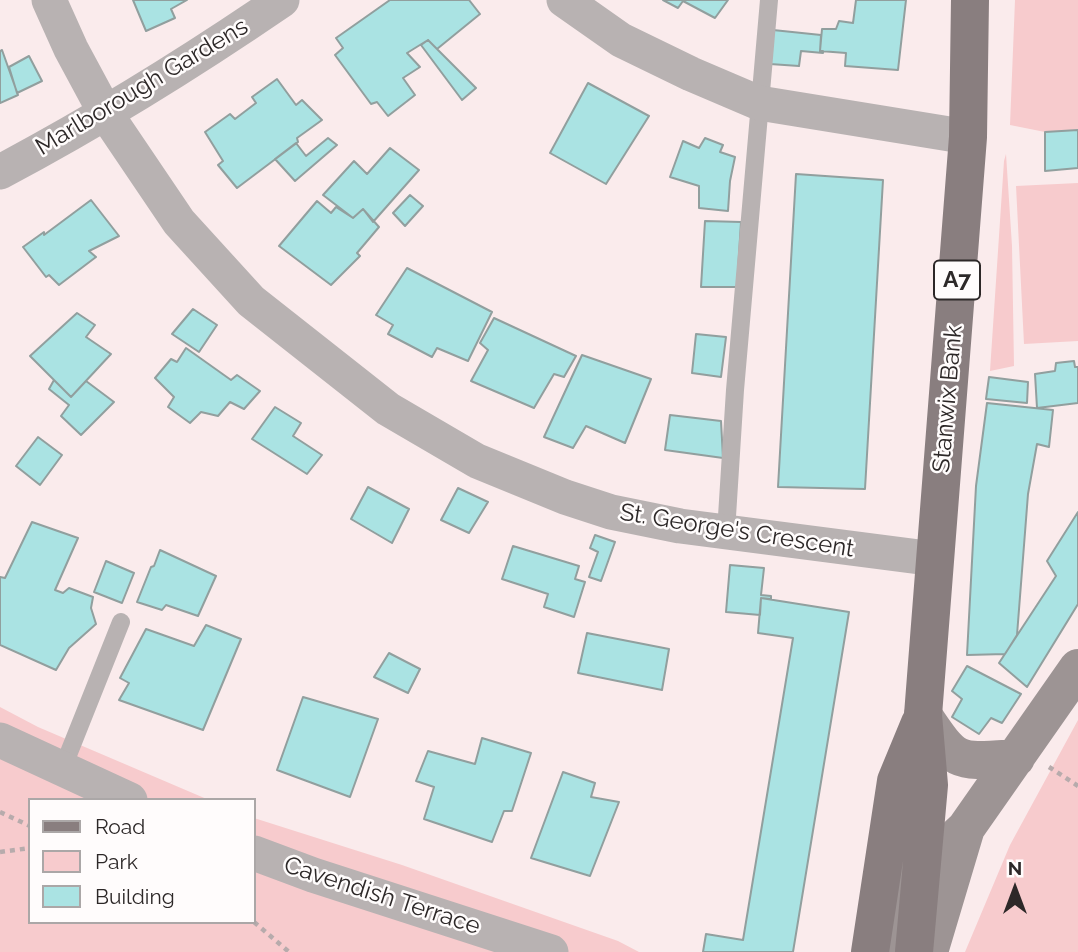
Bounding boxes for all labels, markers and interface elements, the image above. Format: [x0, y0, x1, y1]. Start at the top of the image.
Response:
street label: Marlborough Gardens [31, 12, 253, 162]
road number: A7 [934, 260, 980, 300]
street label: Stanwix Bank [927, 324, 969, 474]
street label: St. George's Crescent [618, 498, 856, 564]
legend [28, 798, 256, 924]
text: Road [95, 814, 145, 839]
text: Park [95, 849, 138, 874]
street label: Cavendish Terrace [280, 851, 484, 941]
north arrow [980, 854, 1050, 924]
text: N [1008, 857, 1022, 879]
text: Building [95, 884, 175, 909]

